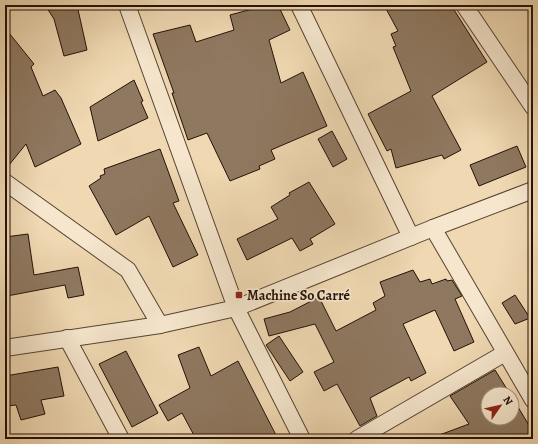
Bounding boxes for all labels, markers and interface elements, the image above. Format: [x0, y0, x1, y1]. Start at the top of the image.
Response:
place label: Machine So Carré [247, 286, 351, 305]
marker: Machine So Carré [234, 290, 244, 300]
north arrow [480, 386, 520, 426]
text: N [499, 393, 516, 408]

